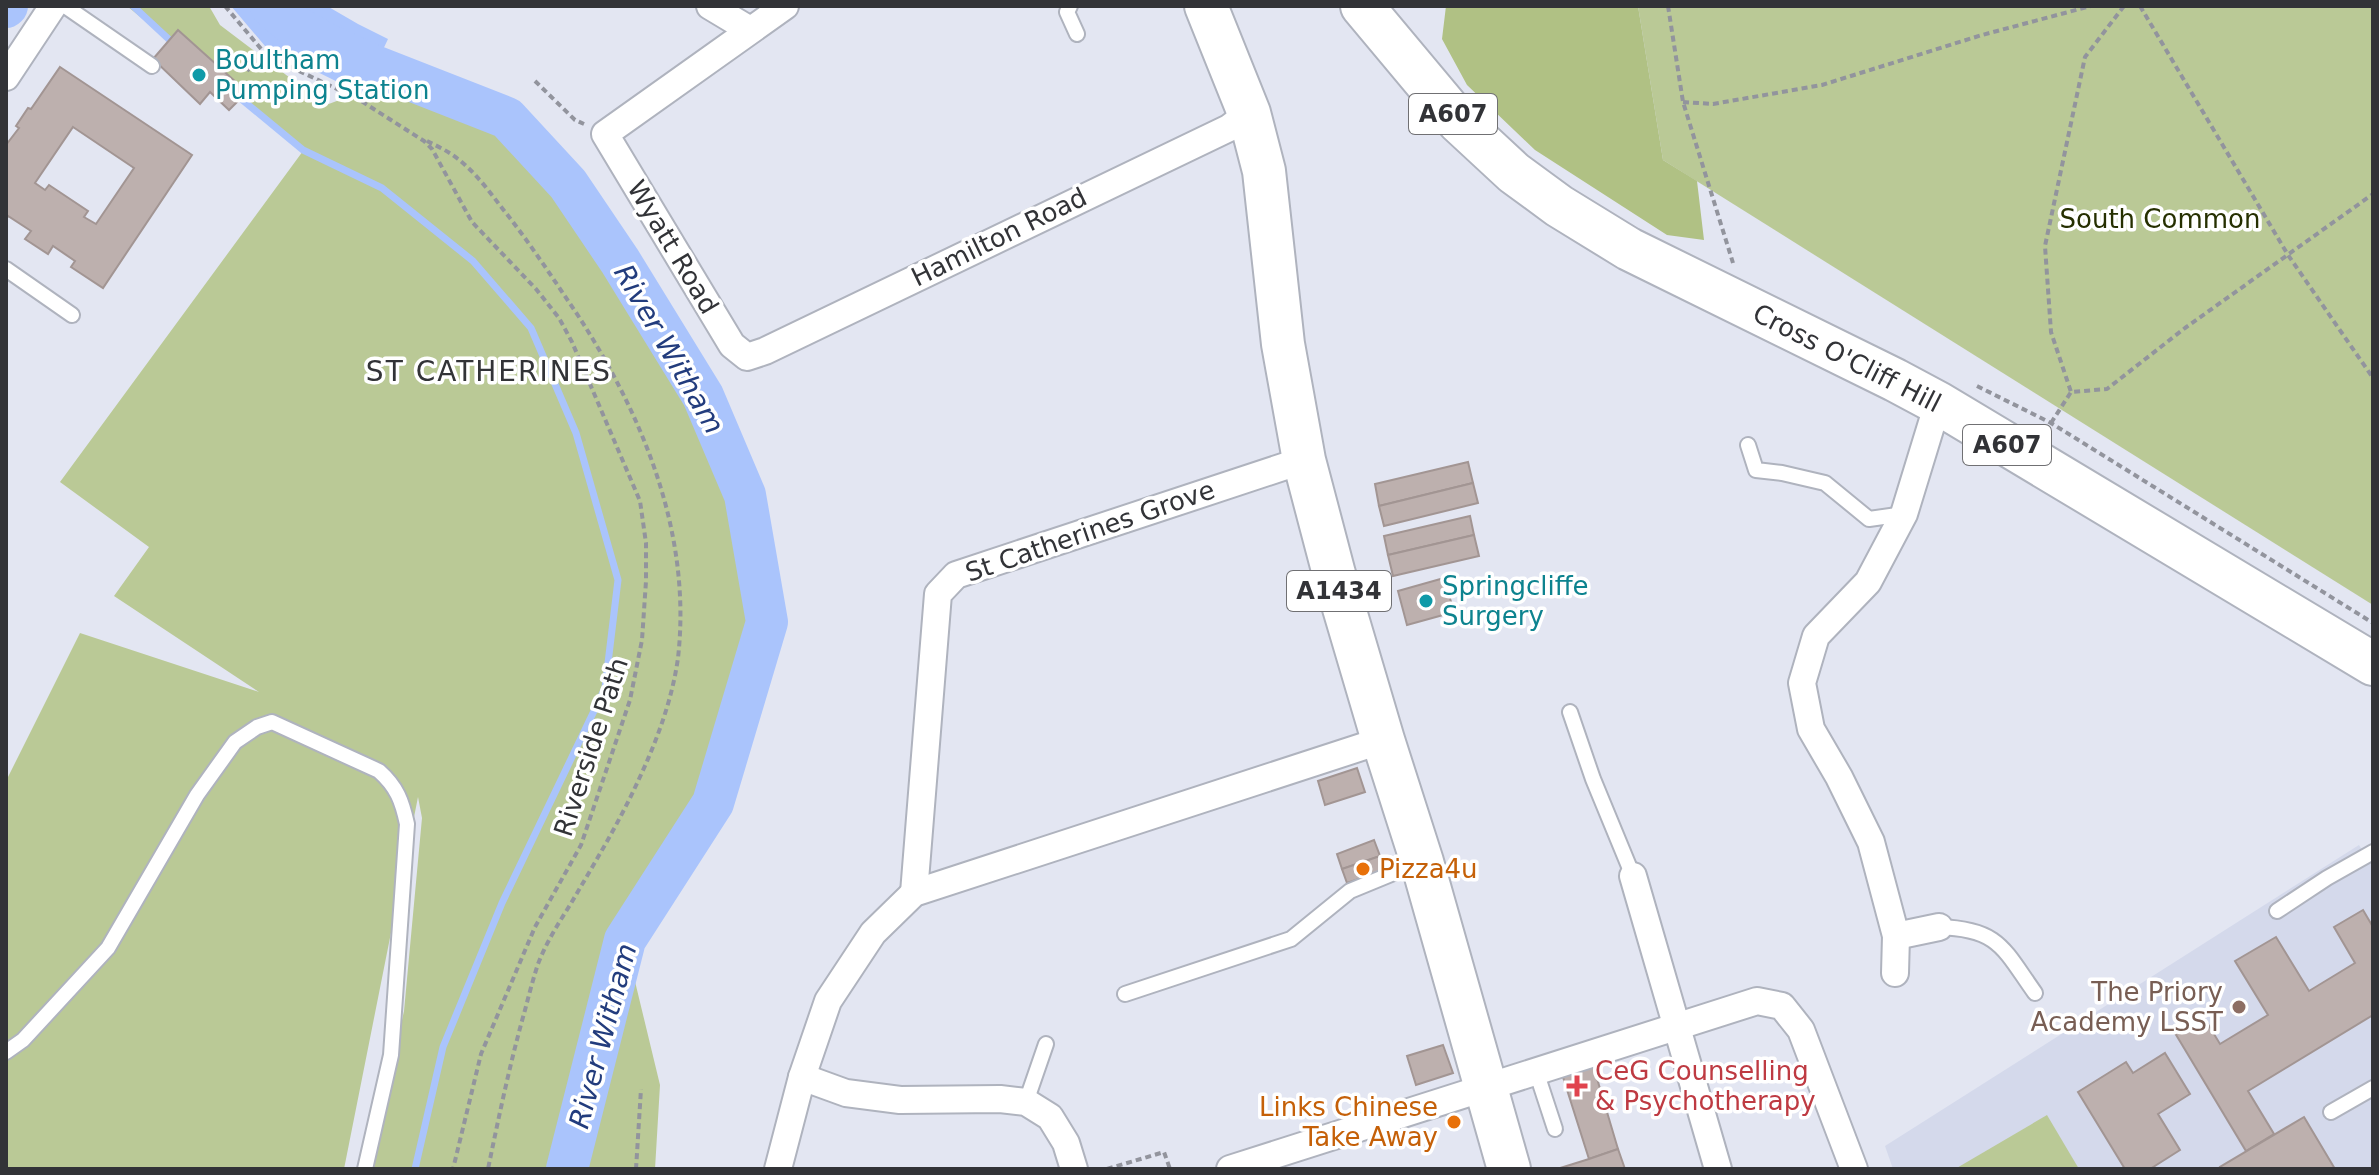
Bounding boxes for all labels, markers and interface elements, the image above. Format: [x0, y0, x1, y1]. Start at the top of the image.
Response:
place label: Boultham Pumping Station [215, 45, 429, 105]
marker: Boultham Pumping Station [190, 66, 208, 84]
road number: A607 [1409, 94, 1497, 134]
street label: Wyatt Road [621, 175, 725, 319]
street label: Hamilton Road [906, 182, 1092, 292]
park label: South Common [2060, 204, 2260, 234]
water label: River Witham [607, 258, 731, 440]
street label: Cross O'Cliff Hill [1748, 298, 1946, 418]
district label: ST CATHERINES [366, 355, 612, 388]
road number: A607 [1963, 425, 2051, 465]
street label: St Catherines Grove [961, 474, 1219, 588]
road number: A1434 [1287, 571, 1391, 611]
place label: Springcliffe Surgery [1442, 571, 1589, 631]
marker: Springcliffe Surgery [1417, 592, 1435, 610]
street label: Riverside Path [548, 654, 634, 840]
place label: Pizza4u [1379, 854, 1478, 884]
marker: Pizza4u [1354, 860, 1372, 878]
water label: River Witham [562, 940, 644, 1132]
place label: The Priory Academy LSST [2031, 977, 2223, 1037]
marker: The Priory Academy LSST [2230, 998, 2248, 1016]
place label: CeG Counselling & Psychotherapy [1595, 1056, 1816, 1116]
marker: CeG Counselling & Psychotherapy [1566, 1075, 1588, 1097]
place label: Links Chinese Take Away [1259, 1092, 1438, 1152]
marker: Links Chinese Take Away [1445, 1113, 1463, 1131]

